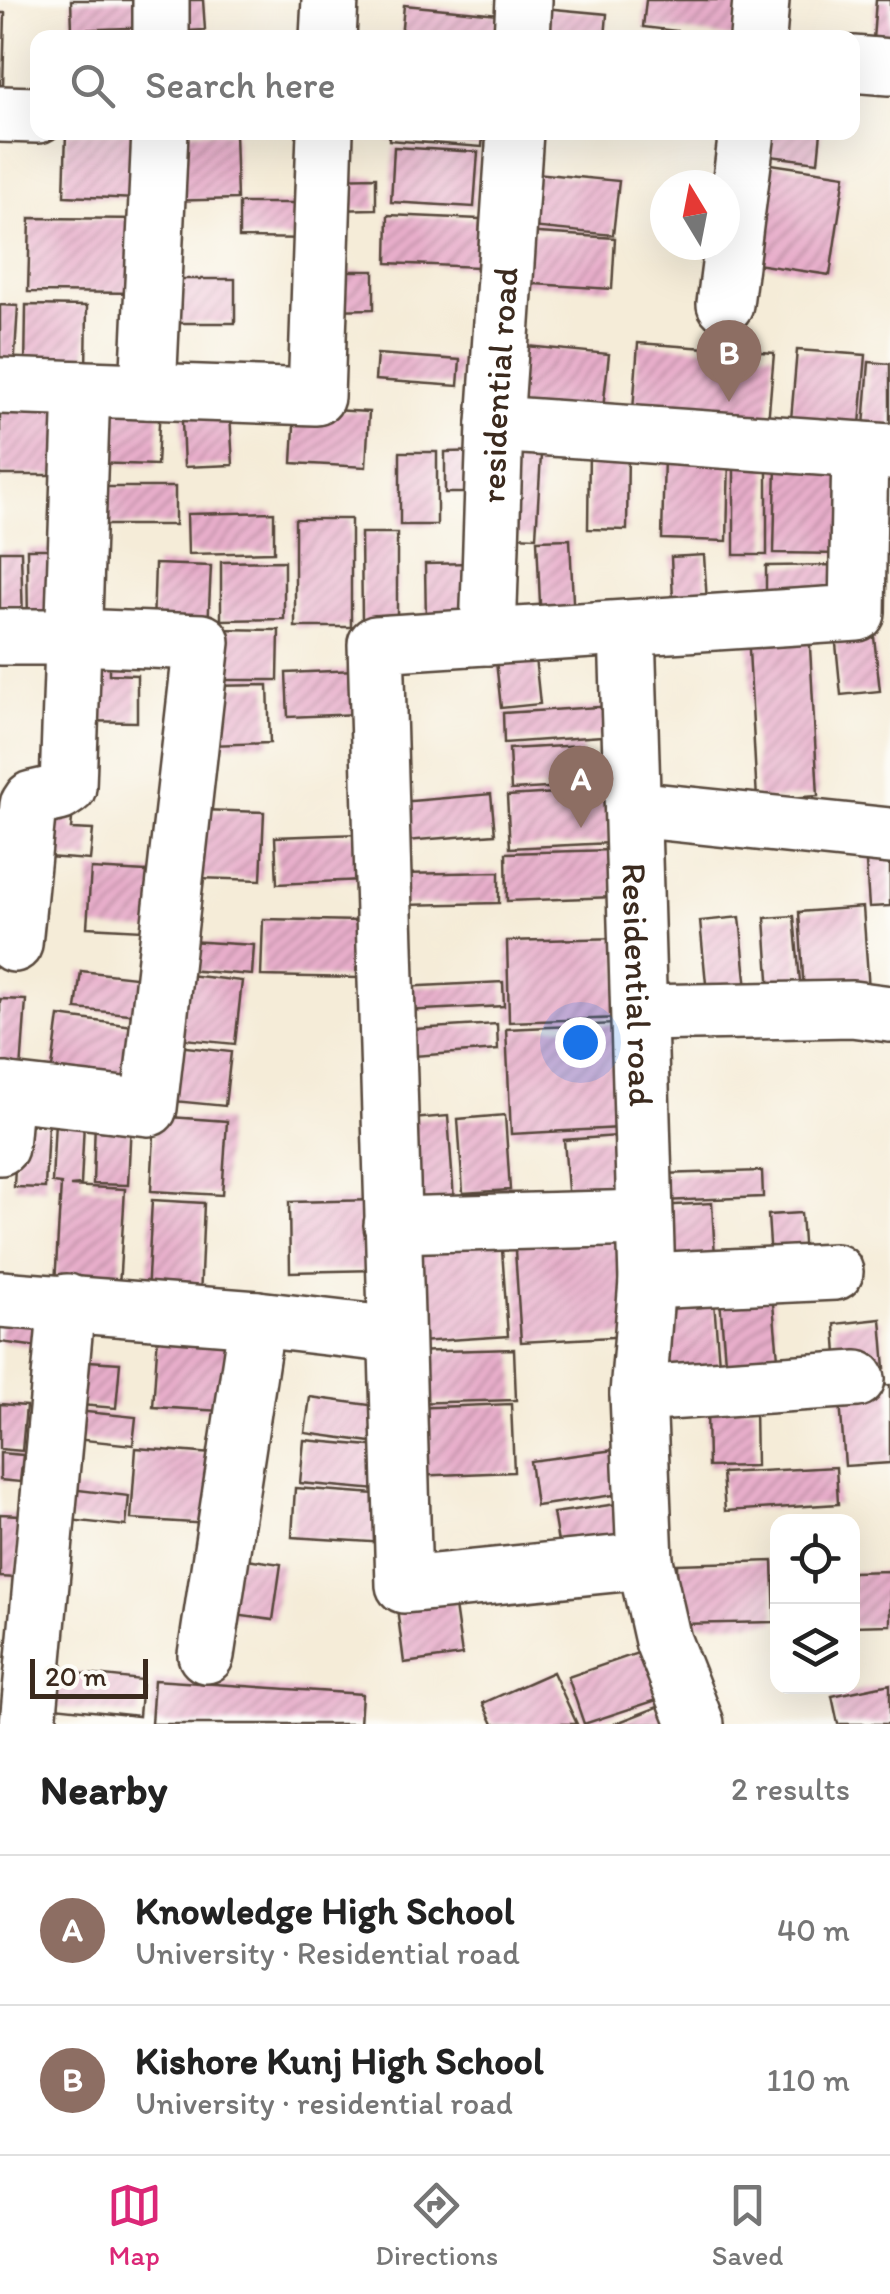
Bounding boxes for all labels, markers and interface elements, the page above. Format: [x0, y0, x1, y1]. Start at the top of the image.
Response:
search box [30, 30, 860, 140]
icon: search [65, 58, 120, 113]
text: Search here [145, 62, 336, 108]
north arrow [650, 170, 740, 260]
street label: residential road [471, 265, 527, 504]
pin: B [696, 320, 762, 402]
pin: A [548, 746, 614, 828]
street label: Residential road [613, 862, 663, 1107]
your location [555, 1017, 606, 1068]
map controls [770, 1514, 860, 1694]
button: locate [770, 1514, 860, 1604]
button: layers [770, 1604, 860, 1694]
scale bar [30, 1654, 148, 1698]
text: 20 m [45, 1659, 107, 1693]
text: Nearby [40, 1764, 167, 1815]
text: 2 results [731, 1770, 850, 1808]
text: Knowledge High School [135, 1888, 514, 1934]
text: A [62, 1911, 83, 1949]
text: 40 m [777, 1911, 850, 1949]
text: University · Residential road [135, 1934, 520, 1972]
text: Kishore Kunj High School [135, 2038, 544, 2084]
text: B [62, 2061, 83, 2099]
text: 110 m [766, 2061, 850, 2099]
text: University · residential road [135, 2084, 513, 2122]
tab: Map [107, 2178, 162, 2272]
tab: Directions [375, 2178, 498, 2272]
tab: Saved [712, 2178, 783, 2272]

